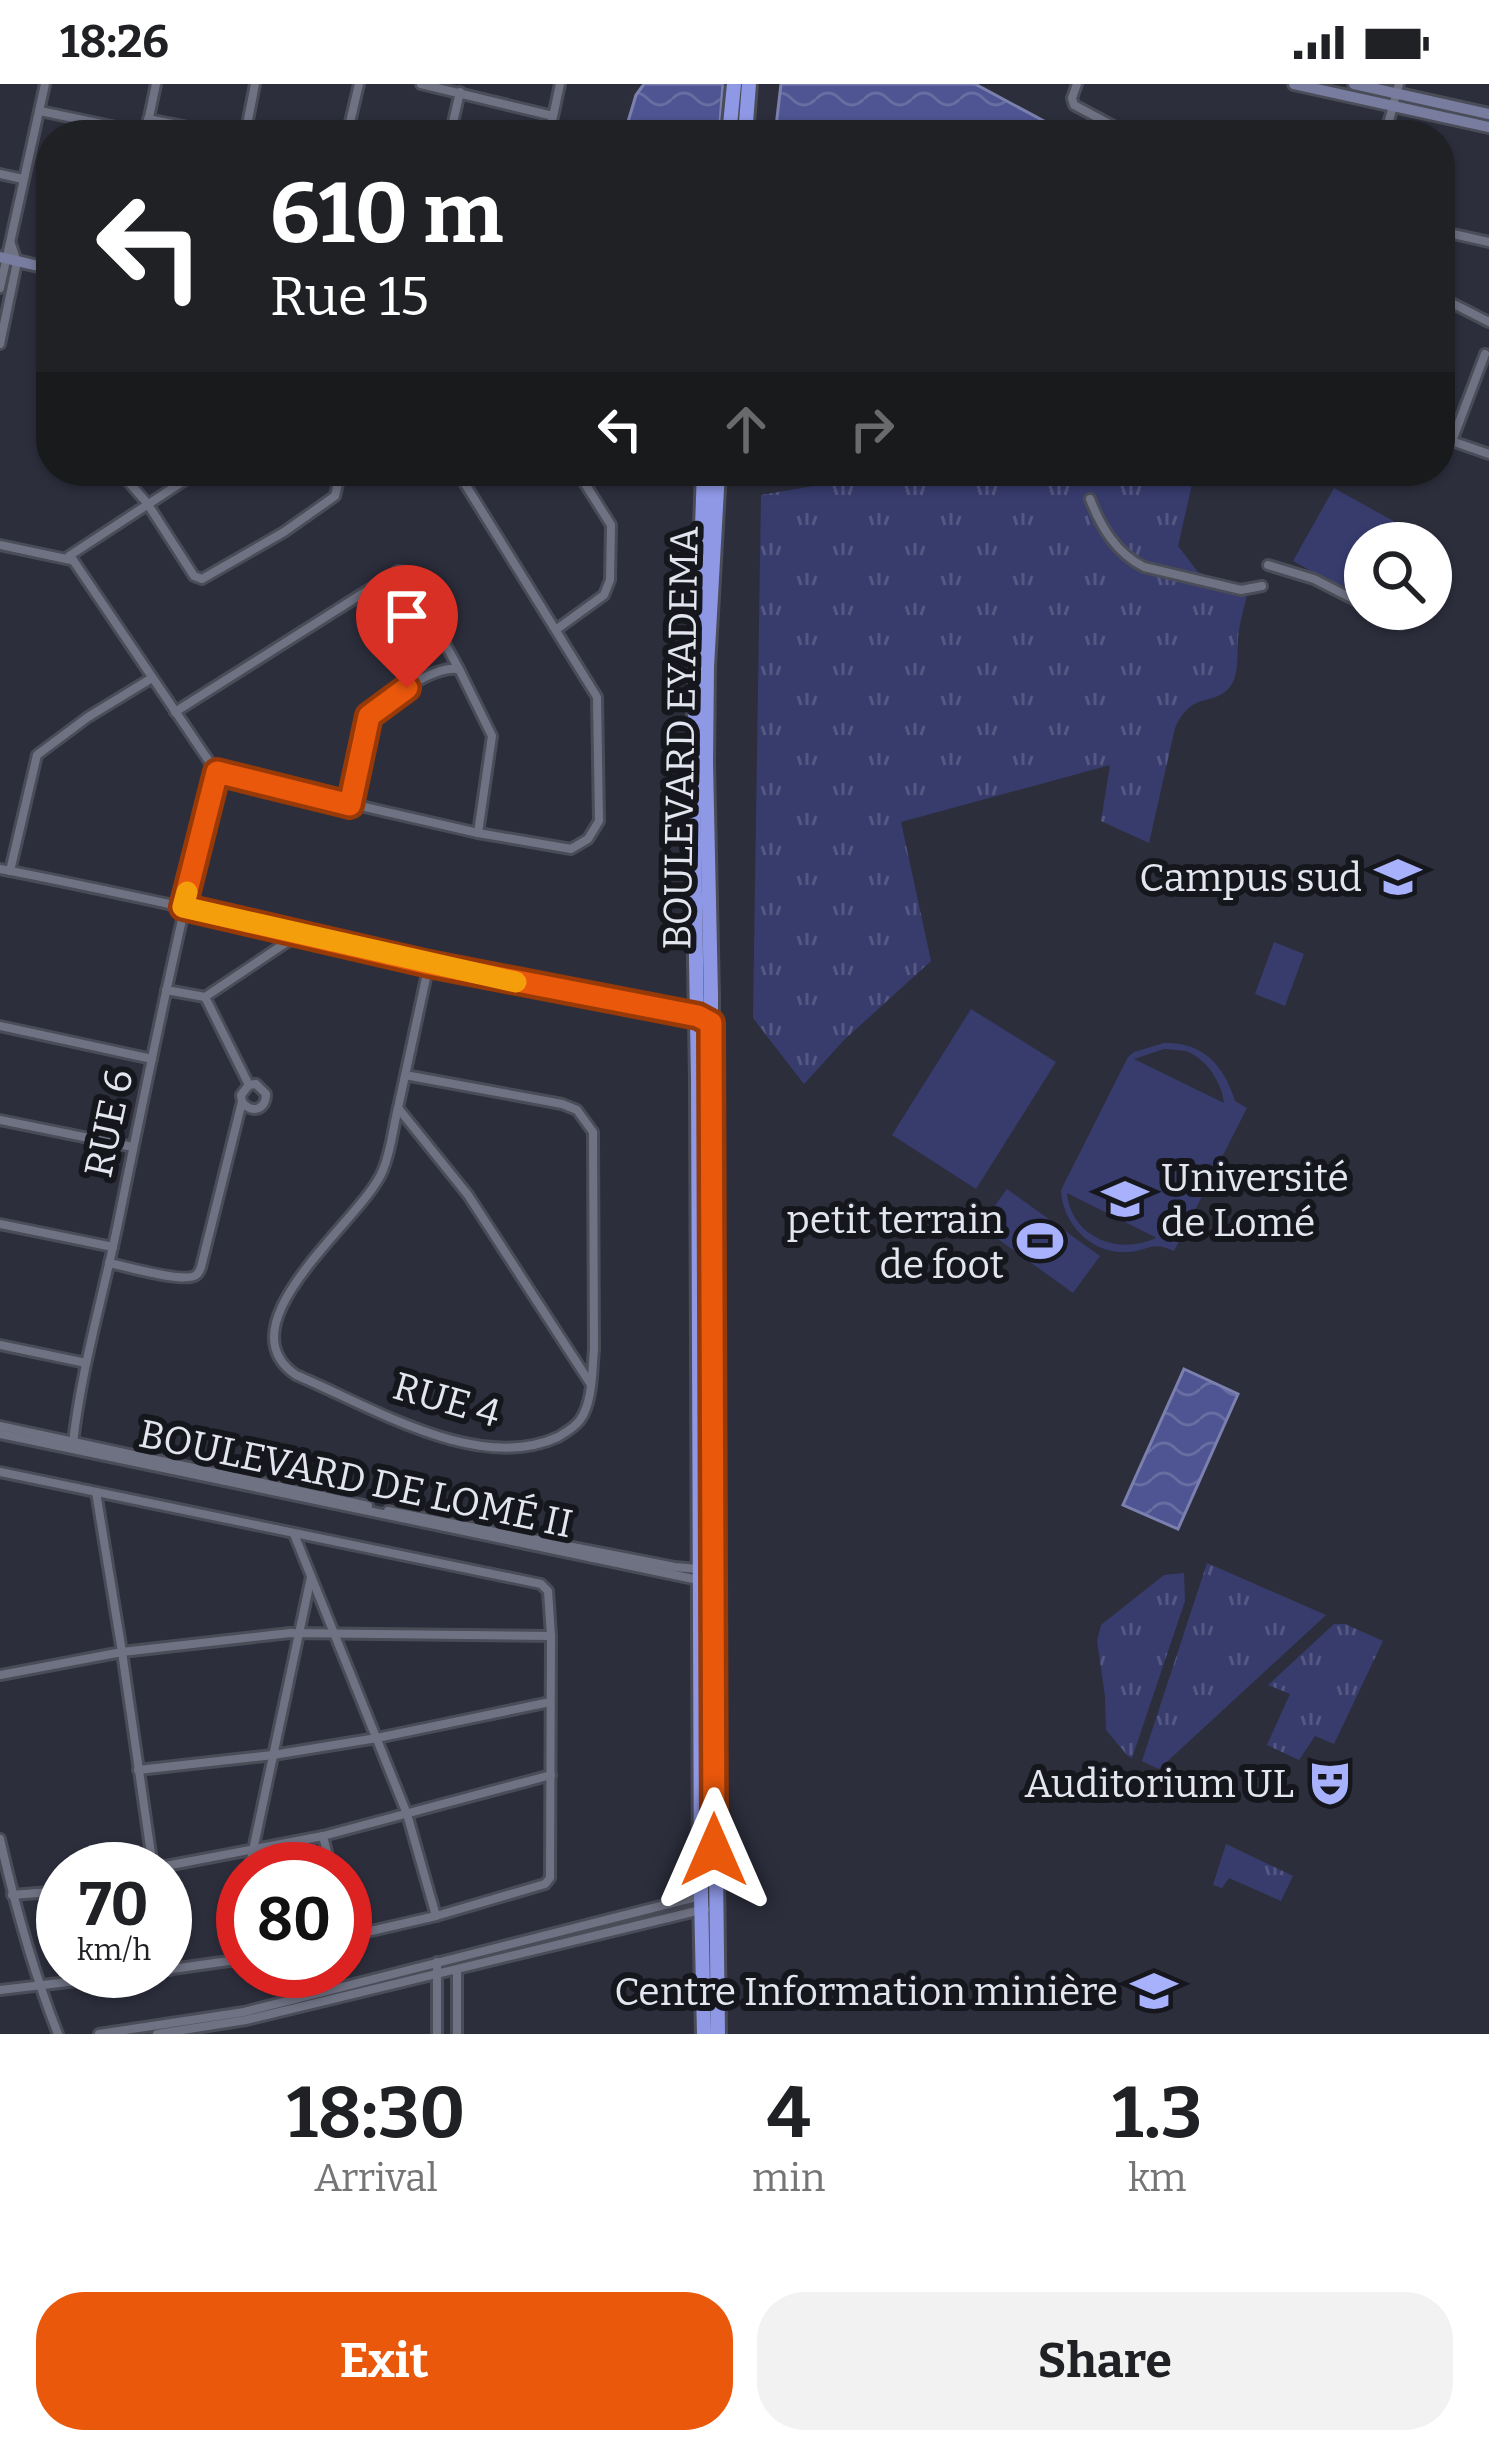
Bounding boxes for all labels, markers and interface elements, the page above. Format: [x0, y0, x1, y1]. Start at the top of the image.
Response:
text: 18:26 [60, 15, 169, 69]
text: 610 m [270, 163, 503, 264]
icon: left [72, 168, 228, 324]
text: Rue 15 [270, 265, 429, 329]
icon: left [587, 396, 653, 462]
icon: ahead [713, 396, 779, 462]
icon: right [839, 396, 905, 462]
map controls [1344, 522, 1452, 630]
button: search [1344, 522, 1452, 630]
street label: BOULEVARD EYADEMA [654, 526, 708, 950]
pin [356, 565, 458, 688]
icon: arrive [374, 583, 440, 649]
school or university icon: Campus sud [1373, 852, 1423, 902]
place label: Campus sud [1139, 855, 1362, 901]
street label: RUE 6 [75, 1065, 143, 1181]
place label: Université de Lomé [1161, 1155, 1349, 1246]
school or university icon: Université de Lomé [1100, 1174, 1150, 1224]
place label: petit terrain de foot [786, 1197, 1004, 1288]
sports icon: petit terrain de foot [1015, 1216, 1065, 1266]
street label: RUE 4 [388, 1363, 506, 1437]
street label: BOULEVARD DE LOMÉ II [135, 1411, 577, 1547]
theatre icon: Auditorium UL [1305, 1758, 1355, 1808]
place label: Auditorium UL [1025, 1761, 1294, 1807]
position arrow [651, 1787, 777, 1913]
speed limit sign: 80 [216, 1842, 372, 1998]
text: 70 [79, 1869, 149, 1941]
text: km/h [77, 1932, 151, 1968]
school or university icon: Centre Information minière [1129, 1966, 1179, 2016]
place label: Centre Information minière [614, 1969, 1118, 2015]
text: 18:30 [287, 2070, 465, 2156]
text: 4 [767, 2070, 811, 2156]
text: 1.3 [1112, 2070, 1202, 2156]
text: Arrival [314, 2155, 438, 2201]
text: min [752, 2155, 826, 2201]
text: km [1128, 2155, 1187, 2201]
button: Exit [36, 2292, 733, 2430]
button: Share [757, 2292, 1453, 2430]

